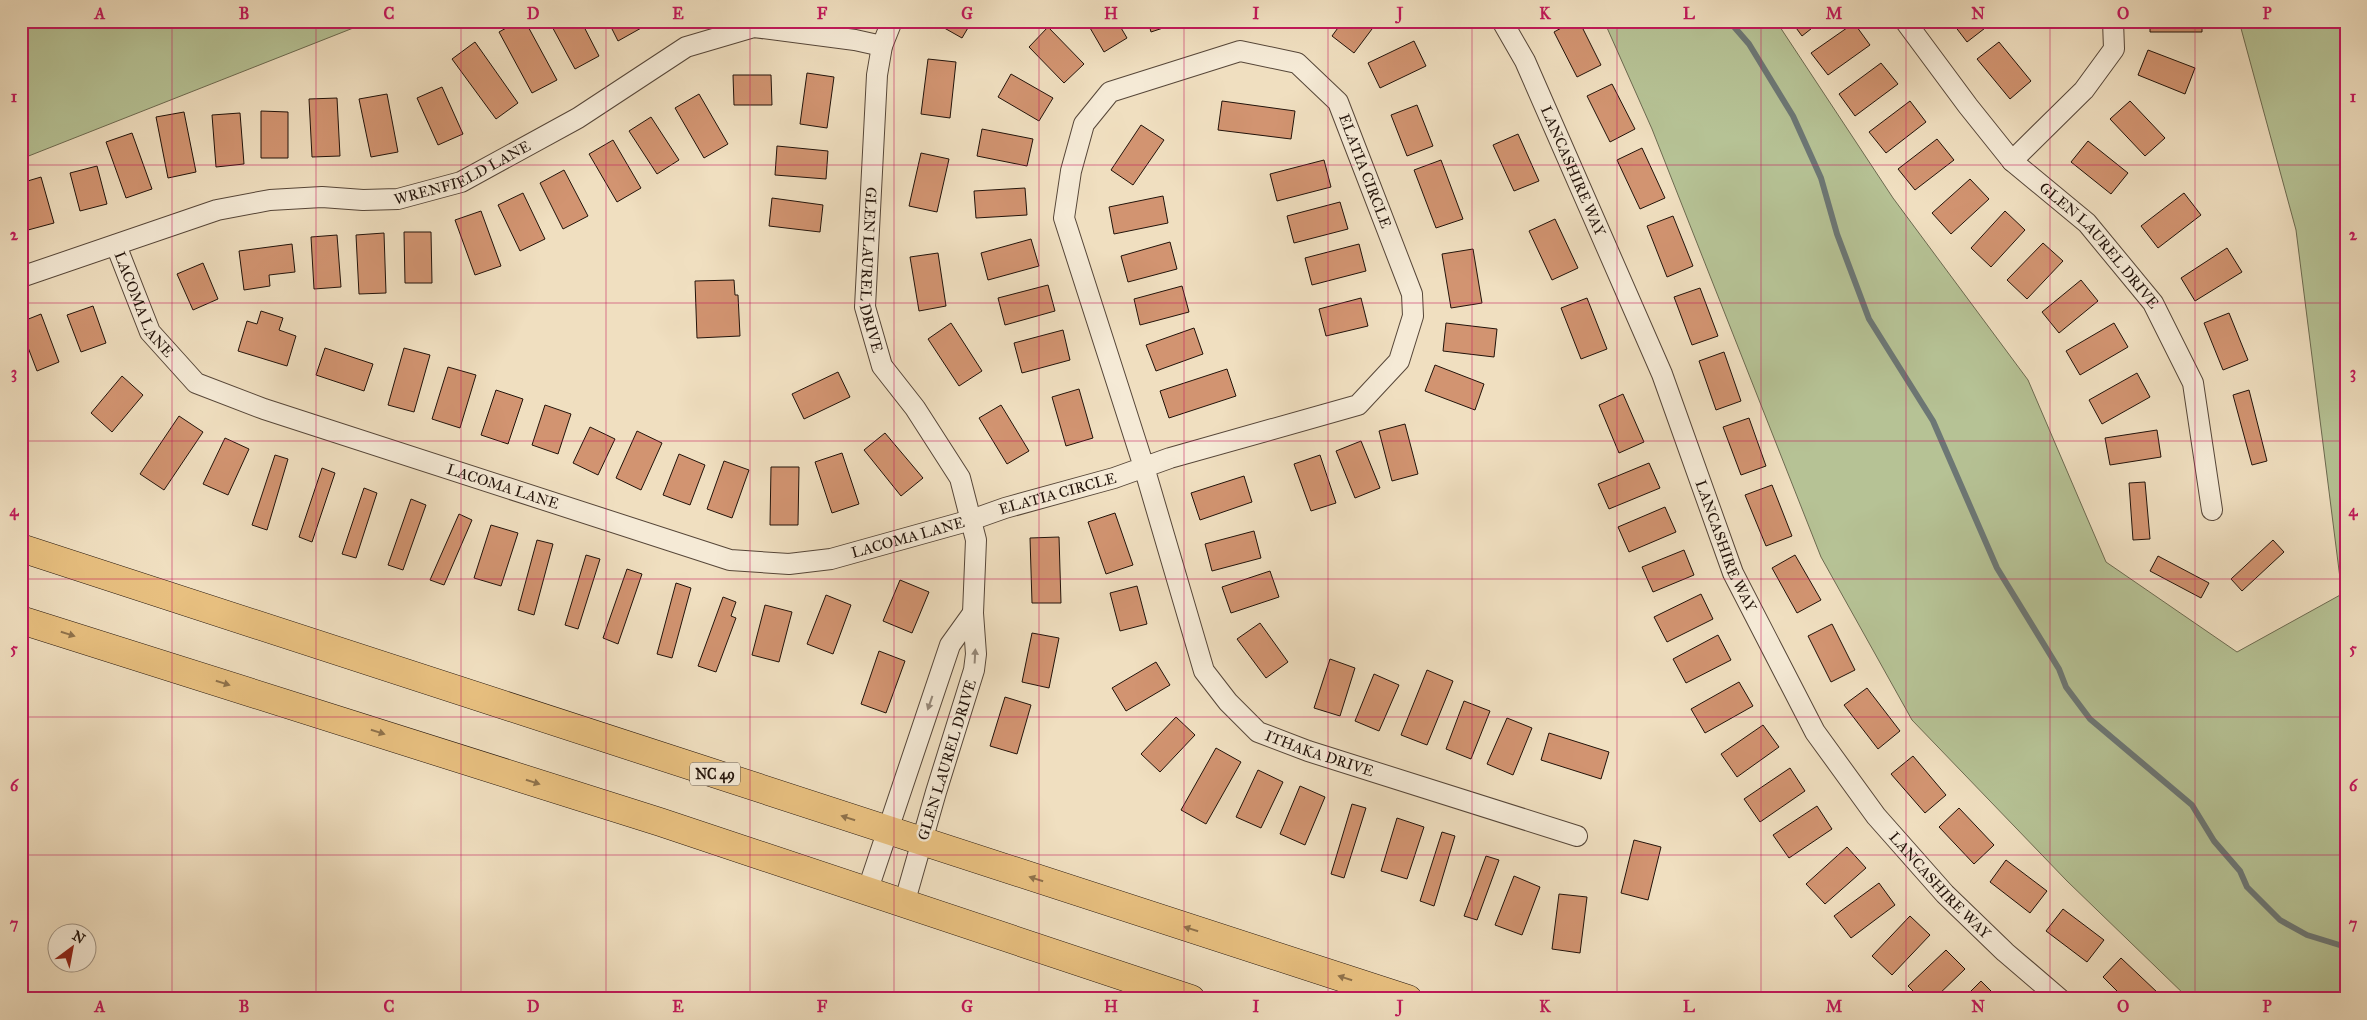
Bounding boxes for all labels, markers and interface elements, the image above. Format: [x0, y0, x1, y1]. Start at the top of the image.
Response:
text: A [94, 4, 106, 23]
text: B [239, 4, 249, 23]
text: C [384, 4, 395, 23]
text: D [527, 4, 540, 23]
text: E [672, 4, 684, 23]
text: F [817, 4, 828, 23]
text: G [961, 4, 973, 23]
text: H [1104, 4, 1118, 23]
text: I [1253, 4, 1260, 23]
text: J [1395, 4, 1404, 24]
text: K [1539, 4, 1551, 23]
text: L [1683, 4, 1695, 23]
text: M [1826, 4, 1843, 23]
text: N [1971, 4, 1985, 23]
text: O [2117, 4, 2129, 23]
text: P [2262, 4, 2272, 23]
text: 1 [11, 87, 18, 106]
text: 1 [2350, 87, 2357, 106]
street label: LANCASHIRE WAY [1537, 103, 1610, 239]
street label: ELATIA CIRCLE [1335, 111, 1395, 231]
street label: WRENFIELD LANE [392, 137, 534, 209]
street label: GLEN LAUREL DRIVE [2036, 178, 2163, 312]
street label: GLEN LAUREL DRIVE [856, 186, 887, 355]
text: 2 [10, 225, 19, 244]
text: 2 [2349, 225, 2358, 244]
street label: LACOMA LANE [110, 249, 178, 361]
text: 3 [11, 363, 17, 383]
text: 3 [2350, 363, 2356, 383]
street label: LACOMA LANE [445, 460, 561, 513]
street label: ELATIA CIRCLE [996, 469, 1118, 519]
street label: LANCASHIRE WAY [1692, 478, 1760, 615]
text: 4 [10, 501, 20, 521]
text: 4 [2349, 501, 2359, 521]
street label: LACOMA LANE [849, 513, 967, 562]
one-way arrow [60, 631, 75, 639]
text: 5 [10, 639, 18, 658]
text: 5 [2349, 639, 2357, 658]
one-way arrow [972, 648, 980, 664]
street label: GLEN LAUREL DRIVE [914, 677, 980, 842]
one-way arrow [216, 679, 231, 687]
one-way arrow [926, 696, 933, 711]
street label: ITHAKA DRIVE [1262, 727, 1376, 780]
one-way arrow [371, 728, 386, 736]
road number: NC 49 [690, 762, 740, 786]
text: 6 [10, 776, 19, 795]
text: 6 [2349, 776, 2358, 795]
one-way arrow [525, 778, 540, 786]
one-way arrow [840, 814, 855, 822]
street label: LANCASHIRE WAY [1885, 828, 1995, 943]
one-way arrow [1028, 874, 1043, 882]
text: 7 [10, 914, 19, 933]
text: 7 [2349, 914, 2358, 933]
north arrow [48, 922, 98, 972]
one-way arrow [1183, 924, 1198, 932]
text: N [69, 927, 88, 948]
one-way arrow [1338, 974, 1353, 982]
text: A [94, 997, 106, 1016]
text: B [239, 997, 249, 1016]
text: C [384, 997, 395, 1016]
text: D [527, 997, 540, 1016]
text: E [672, 997, 684, 1016]
text: F [817, 997, 828, 1016]
text: G [961, 997, 973, 1016]
text: H [1104, 997, 1118, 1016]
text: I [1253, 997, 1260, 1016]
text: J [1395, 997, 1404, 1017]
text: K [1539, 997, 1551, 1016]
text: L [1683, 997, 1695, 1016]
text: M [1826, 997, 1843, 1016]
text: N [1971, 997, 1985, 1016]
text: O [2117, 997, 2129, 1016]
text: P [2262, 997, 2272, 1016]

